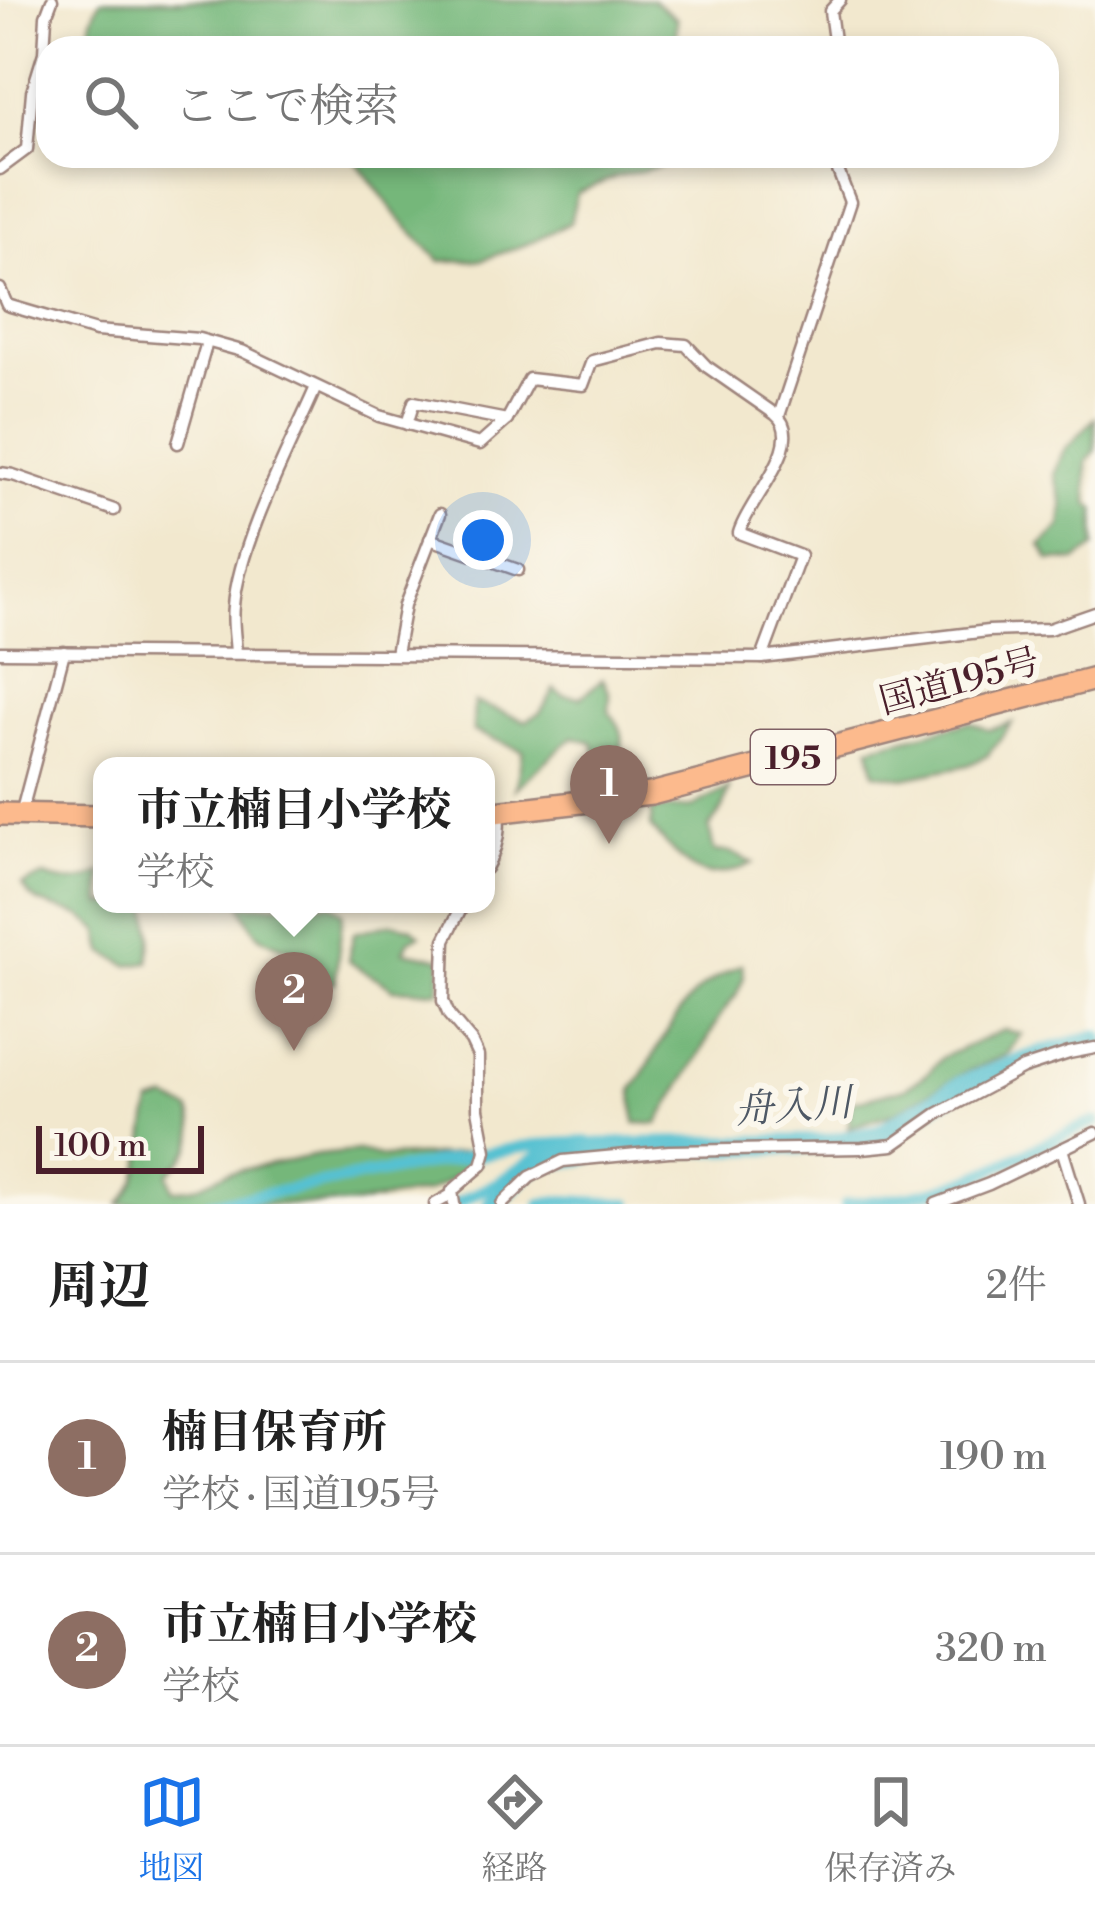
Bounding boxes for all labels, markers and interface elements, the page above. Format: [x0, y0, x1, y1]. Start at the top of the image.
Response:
search box [36, 36, 1059, 168]
icon: search [78, 69, 144, 135]
text: ここで検索 [174, 79, 399, 136]
your location [453, 510, 513, 570]
street label: 国道195号 [875, 639, 1045, 725]
road number: 195 [751, 730, 835, 784]
pin: 1 [570, 745, 648, 844]
popup [93, 757, 495, 913]
text: 市立楠目小学校 [136, 783, 452, 840]
text: 学校 [136, 849, 215, 898]
pin: 2 [255, 952, 333, 1051]
water label: 舟入川 [733, 1079, 857, 1136]
scale bar [36, 1120, 204, 1173]
text: 100 m [54, 1126, 147, 1167]
text: 周辺 [48, 1256, 150, 1320]
text: 2件 [986, 1262, 1047, 1311]
text: 楠目保育所 [162, 1405, 387, 1462]
text: 1 [78, 1433, 96, 1482]
text: 190 m [940, 1433, 1047, 1482]
text: 学校 · 国道195号 [162, 1471, 440, 1520]
text: 市立楠目小学校 [162, 1597, 477, 1654]
text: 2 [75, 1625, 99, 1674]
text: 320 m [935, 1625, 1047, 1674]
text: 学校 [162, 1663, 240, 1712]
tab: 地図 [139, 1769, 205, 1890]
tab: 経路 [482, 1769, 548, 1890]
tab: 保存済み [825, 1769, 957, 1890]

